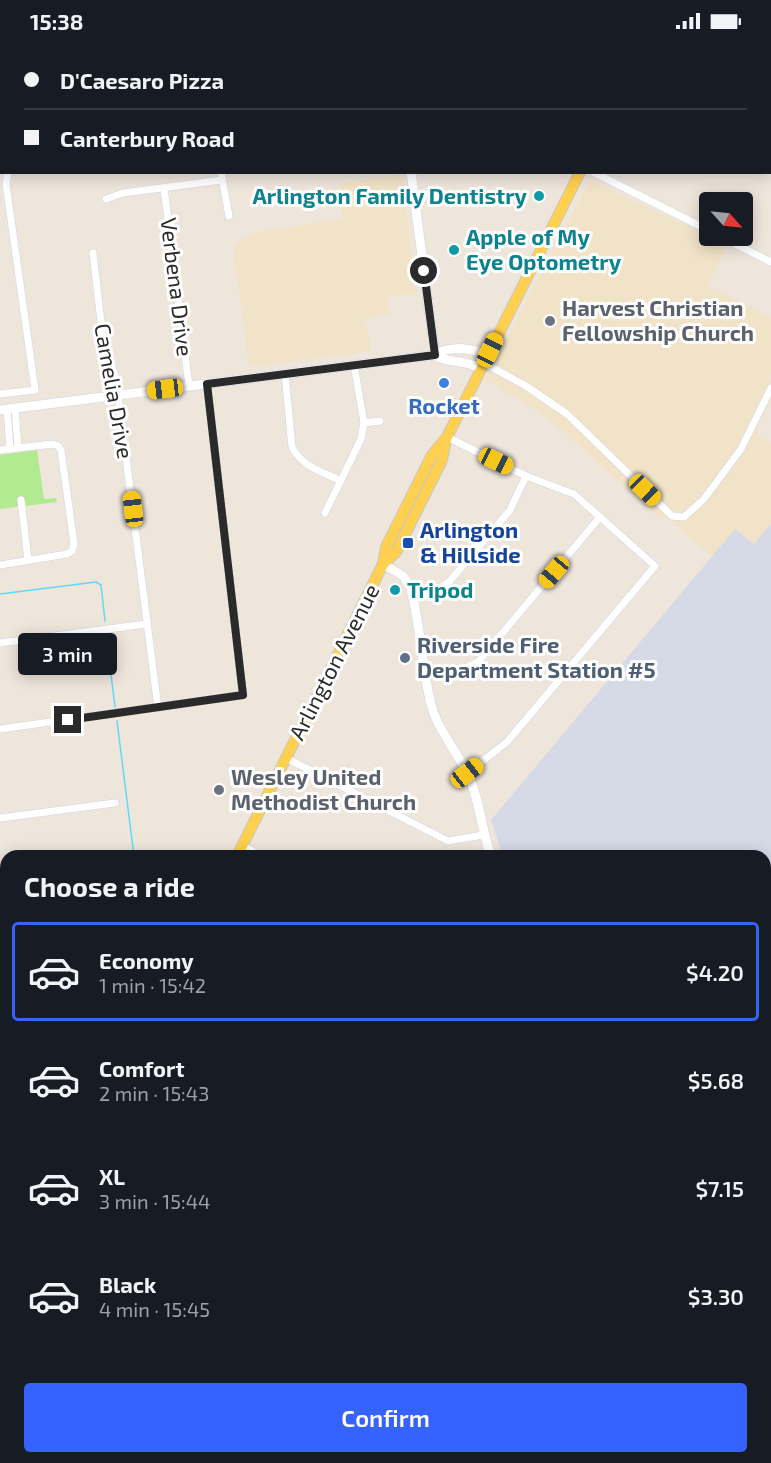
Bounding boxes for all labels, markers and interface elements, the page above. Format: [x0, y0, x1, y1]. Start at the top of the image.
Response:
text: 15:38 [30, 8, 83, 34]
text: D'Caesaro Pizza [60, 67, 224, 93]
text: Canterbury Road [60, 125, 235, 151]
place label: Arlington Family Dentistry [252, 182, 528, 209]
marker: Arlington Family Dentistry [532, 189, 546, 203]
north arrow [699, 192, 753, 246]
map controls [699, 192, 753, 246]
street label: Verbena Drive [157, 216, 199, 358]
place label: Apple of My Eye Optometry [466, 223, 622, 275]
marker: Apple of My Eye Optometry [447, 243, 461, 257]
route start [410, 257, 437, 284]
place label: Harvest Christian Fellowship Church [562, 294, 754, 345]
marker: Harvest Christian Fellowship Church [543, 314, 557, 328]
street label: Camelia Drive [90, 321, 140, 461]
car [474, 330, 506, 370]
marker: Rocket [437, 376, 451, 390]
car [146, 378, 184, 400]
place label: Rocket [408, 392, 480, 418]
car [476, 445, 516, 477]
car [626, 471, 664, 509]
car [122, 490, 144, 528]
place label: Arlington & Hillside [420, 516, 521, 567]
marker: Arlington & Hillside [401, 536, 415, 550]
car [536, 552, 572, 592]
place label: Tripod [407, 576, 473, 602]
street label: Arlington Avenue [283, 579, 384, 744]
marker: Tripod [388, 583, 402, 597]
place label: Riverside Fire Department Station #5 [417, 631, 656, 682]
callout: 3 min [19, 633, 118, 675]
text: 3 min [42, 642, 93, 666]
marker: Riverside Fire Department Station #5 [398, 651, 412, 665]
route end [54, 706, 81, 733]
car [447, 755, 487, 791]
place label: Wesley United Methodist Church [231, 763, 416, 814]
marker: Wesley United Methodist Church [212, 783, 226, 797]
text: Choose a ride [24, 870, 195, 902]
icon: car [27, 945, 81, 999]
text: Economy [99, 947, 194, 973]
text: $4.20 [686, 959, 744, 985]
text: 1 min · 15:42 [99, 973, 206, 997]
icon: car [27, 1053, 81, 1107]
text: Comfort [99, 1055, 184, 1081]
text: $5.68 [688, 1067, 744, 1093]
text: 2 min · 15:43 [99, 1081, 209, 1105]
icon: car [27, 1161, 81, 1215]
text: XL [99, 1163, 125, 1189]
text: $7.15 [695, 1175, 744, 1201]
text: 3 min · 15:44 [99, 1189, 210, 1213]
icon: car [27, 1269, 81, 1323]
text: Black [99, 1271, 156, 1297]
text: $3.30 [688, 1283, 744, 1309]
text: 4 min · 15:45 [99, 1297, 210, 1321]
button: Confirm [24, 1383, 747, 1452]

